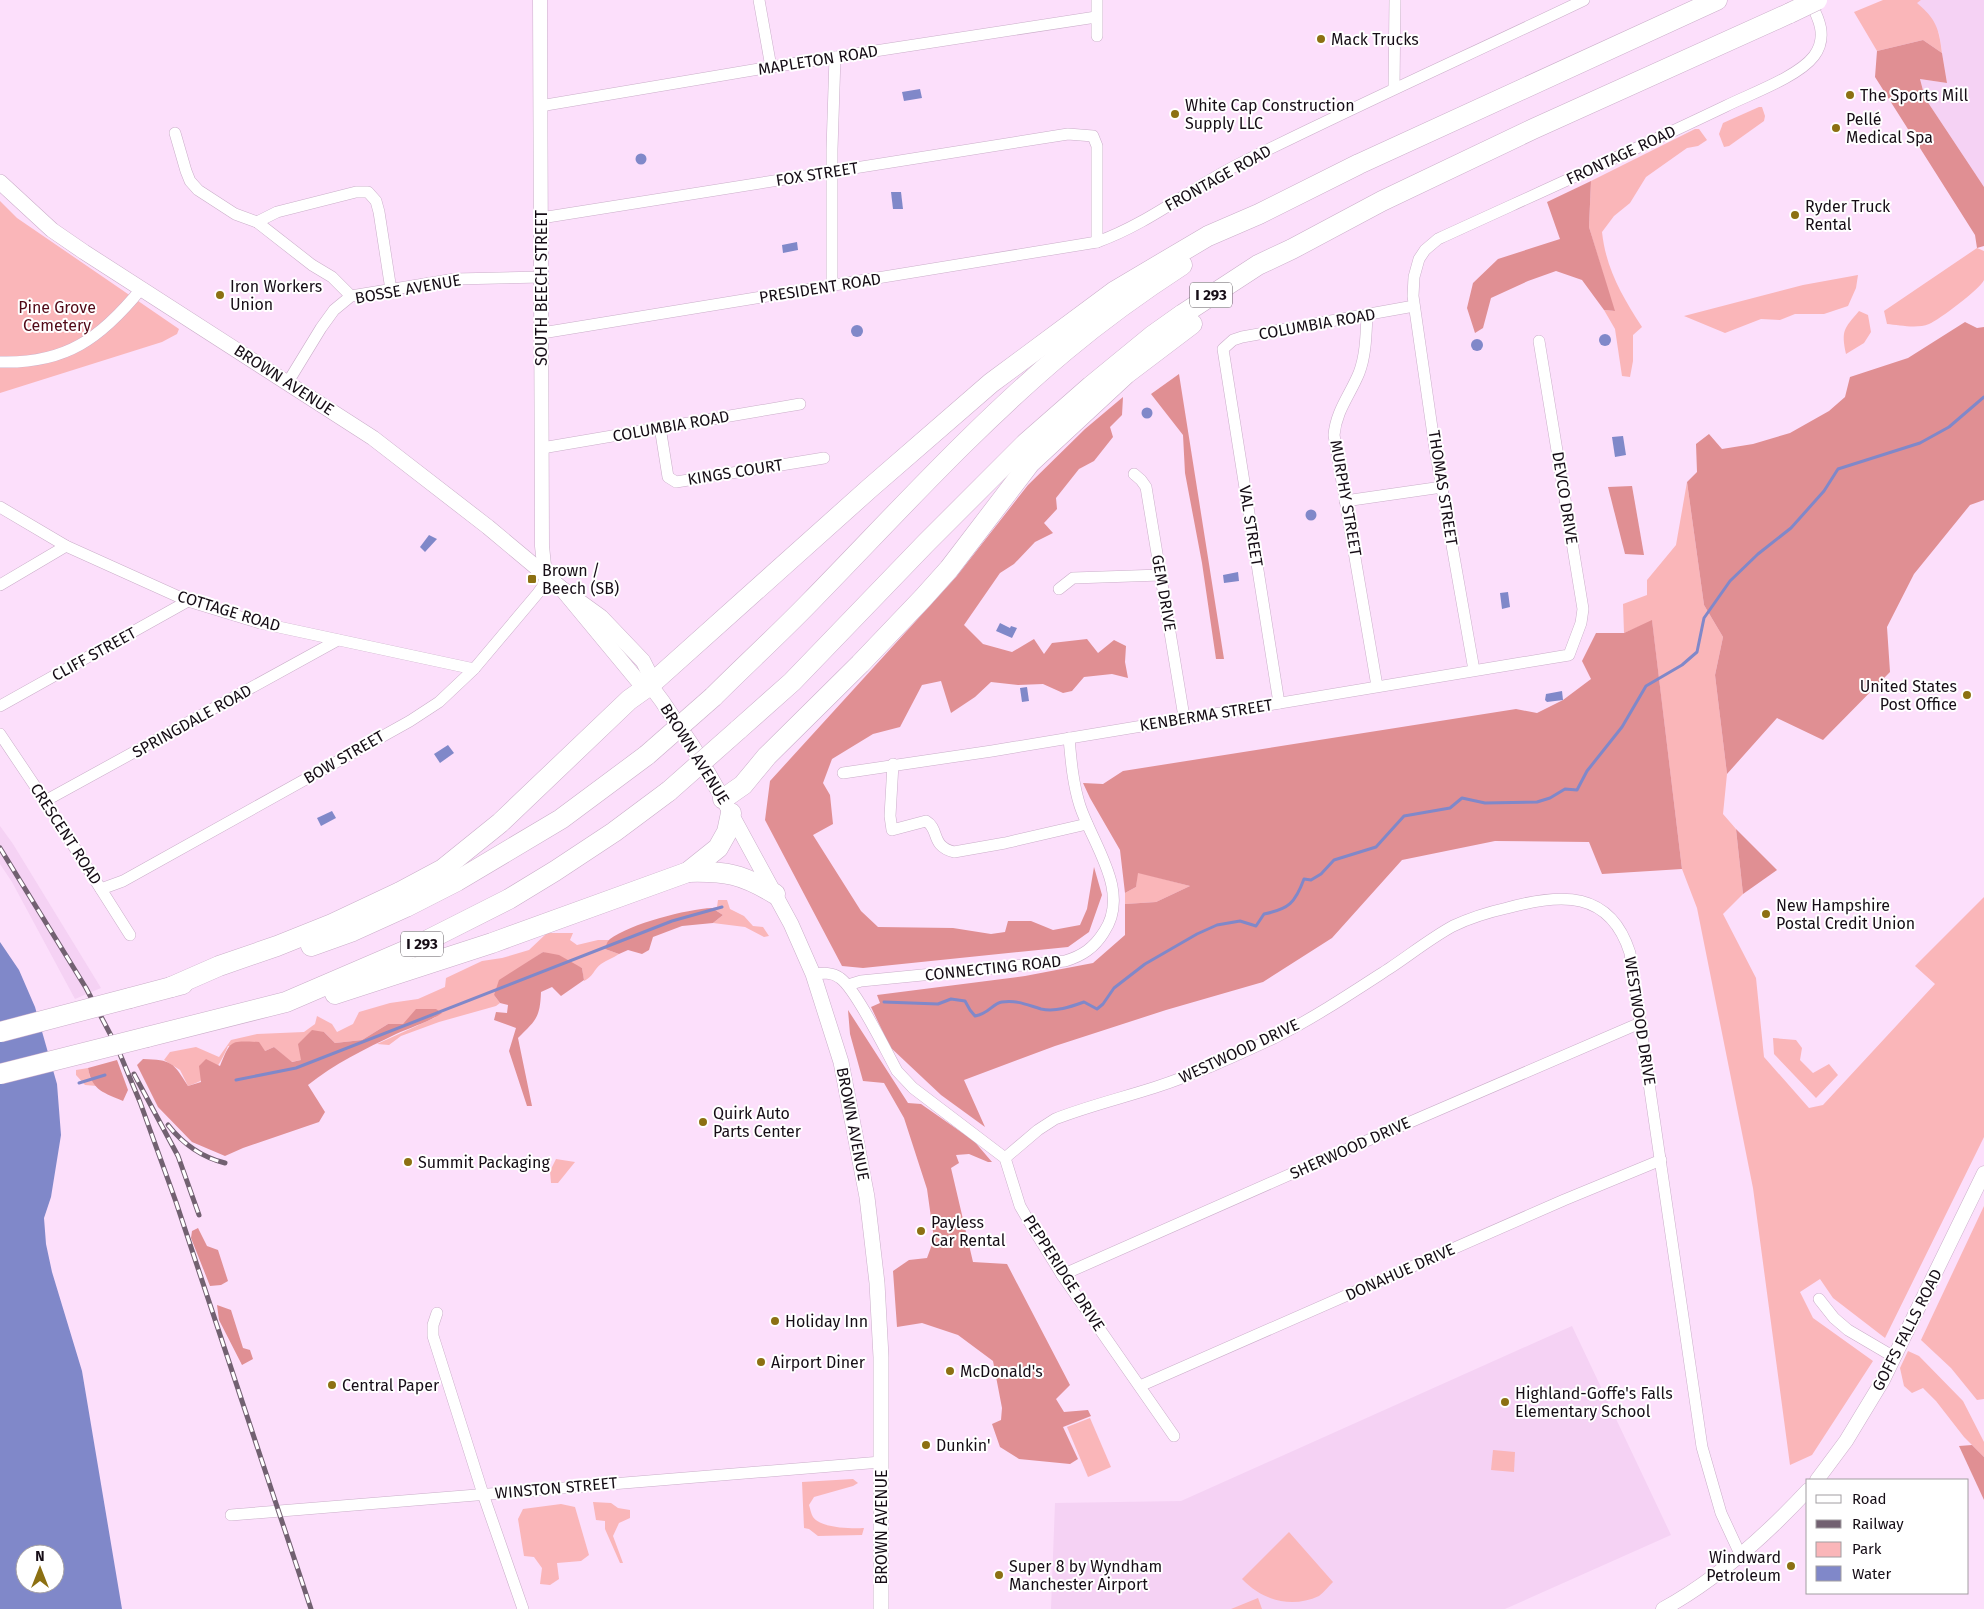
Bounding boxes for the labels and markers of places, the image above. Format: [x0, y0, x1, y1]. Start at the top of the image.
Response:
place label: Mack Trucks [1331, 30, 1419, 49]
marker: Mack Trucks [1315, 33, 1327, 45]
place label: The Sports Mill [1860, 86, 1968, 105]
marker: The Sports Mill [1844, 89, 1856, 101]
place label: White Cap Construction Supply LLC [1185, 96, 1355, 133]
marker: White Cap Construction Supply LLC [1169, 108, 1181, 120]
place label: Pellé Medical Spa [1846, 110, 1933, 147]
marker: Pellé Medical Spa [1830, 122, 1842, 134]
place label: Ryder Truck Rental [1805, 197, 1891, 234]
marker: Ryder Truck Rental [1789, 209, 1801, 221]
place label: Iron Workers Union [230, 277, 322, 314]
marker: Iron Workers Union [214, 289, 226, 301]
place label: Brown / Beech (SB) [542, 561, 619, 598]
marker: Brown / Beech (SB) [526, 573, 538, 585]
place label: United States Post Office [1860, 677, 1957, 714]
marker: United States Post Office [1961, 689, 1973, 701]
place label: New Hampshire Postal Credit Union [1776, 896, 1915, 933]
marker: New Hampshire Postal Credit Union [1760, 908, 1772, 920]
place label: Quirk Auto Parts Center [713, 1104, 802, 1141]
marker: Quirk Auto Parts Center [697, 1116, 709, 1128]
place label: Summit Packaging [418, 1153, 550, 1172]
marker: Summit Packaging [402, 1156, 414, 1168]
place label: Payless Car Rental [931, 1213, 1006, 1250]
marker: Payless Car Rental [915, 1225, 927, 1237]
place label: Holiday Inn [785, 1312, 868, 1331]
marker: Holiday Inn [769, 1315, 781, 1327]
place label: Airport Diner [771, 1353, 866, 1372]
marker: Airport Diner [755, 1356, 767, 1368]
place label: McDonald's [960, 1362, 1043, 1381]
marker: McDonald's [944, 1365, 956, 1377]
place label: Central Paper [342, 1376, 440, 1395]
marker: Central Paper [326, 1379, 338, 1391]
place label: Highland-Goffe's Falls Elementary School [1515, 1384, 1673, 1421]
marker: Highland-Goffe's Falls Elementary School [1499, 1396, 1511, 1408]
place label: Dunkin' [936, 1436, 990, 1455]
marker: Dunkin' [920, 1439, 932, 1451]
place label: Windward Petroleum [1706, 1548, 1781, 1585]
place label: Super 8 by Wyndham Manchester Airport [1009, 1557, 1162, 1594]
marker: Windward Petroleum [1785, 1560, 1797, 1572]
marker: Super 8 by Wyndham Manchester Airport [993, 1569, 1005, 1581]

